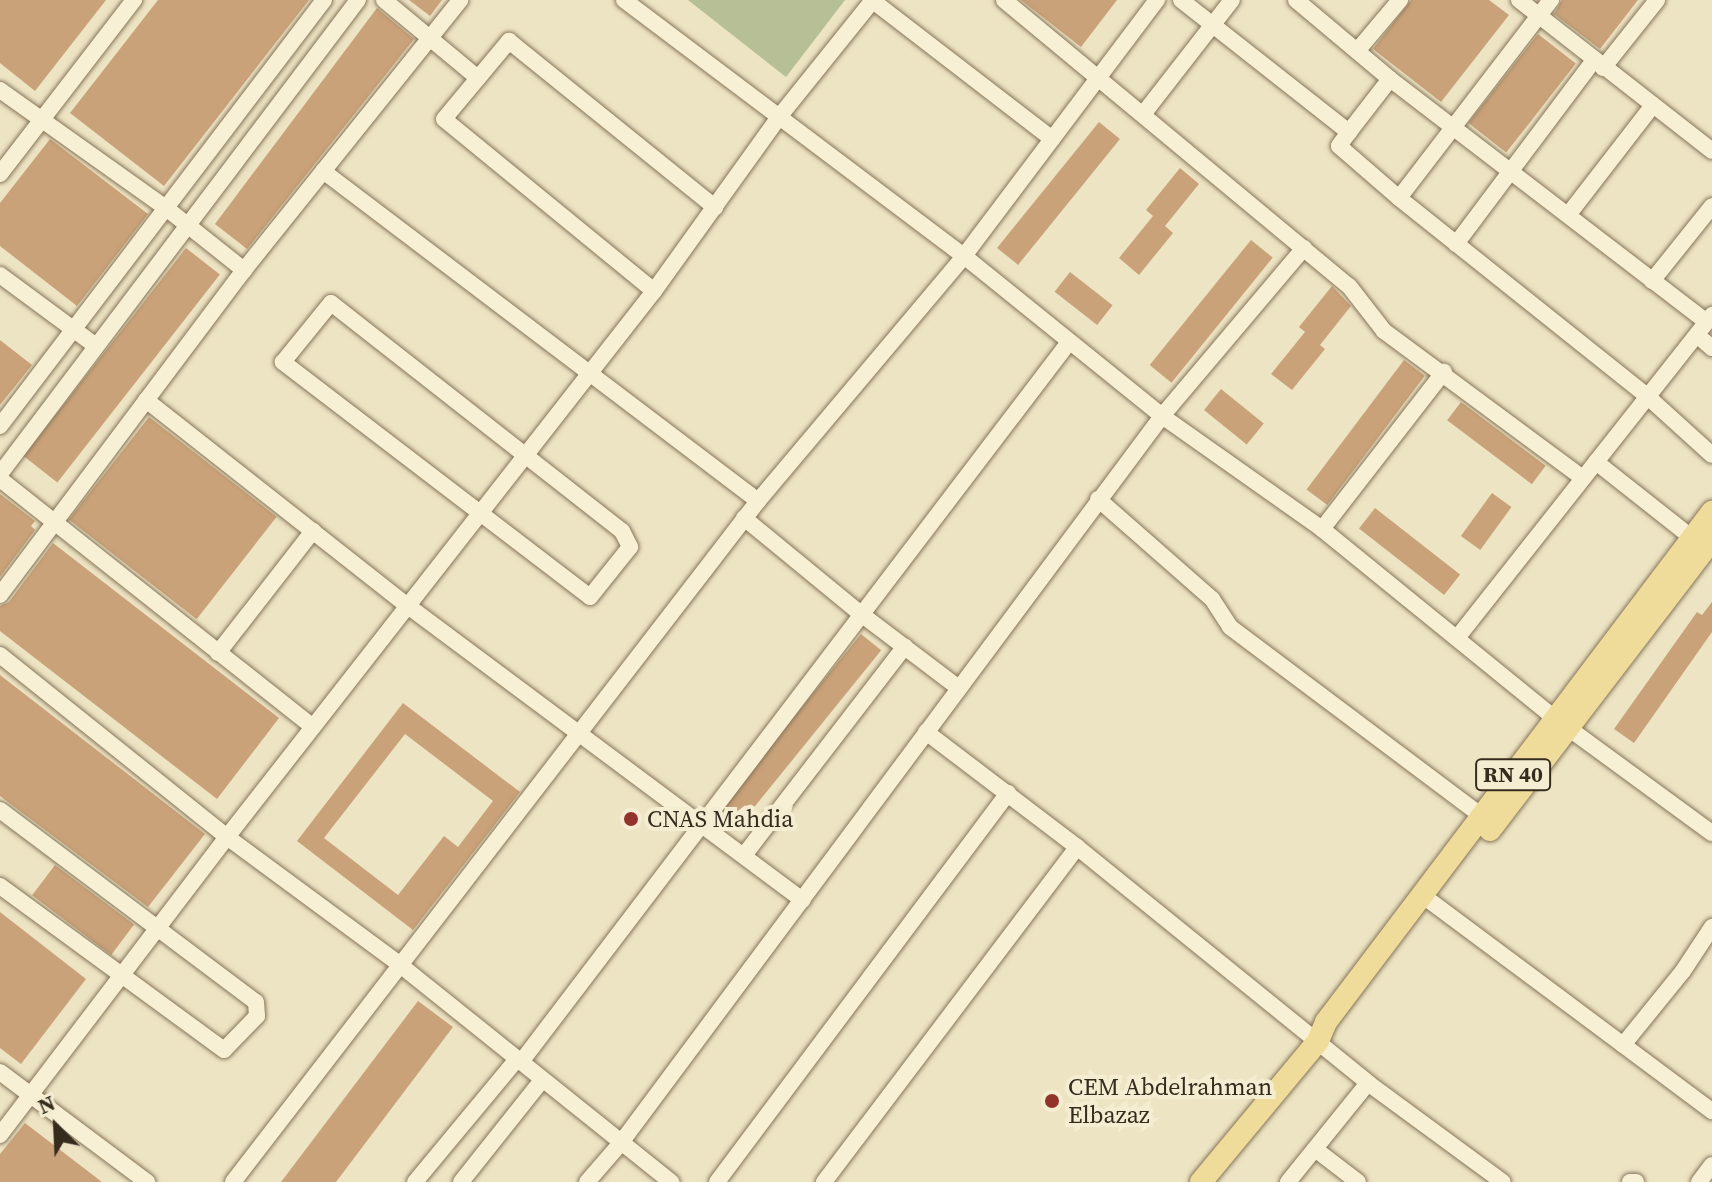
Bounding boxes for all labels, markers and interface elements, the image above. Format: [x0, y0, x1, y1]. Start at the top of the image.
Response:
road number: RN 40 [1475, 757, 1551, 793]
place label: CNAS Mahdia [647, 805, 793, 833]
marker: CNAS Mahdia [622, 810, 640, 828]
place label: CEM Abdelrahman Elbazaz [1068, 1073, 1272, 1129]
north arrow [16, 1086, 96, 1166]
text: N [33, 1087, 60, 1121]
marker: CEM Abdelrahman Elbazaz [1043, 1092, 1061, 1110]

